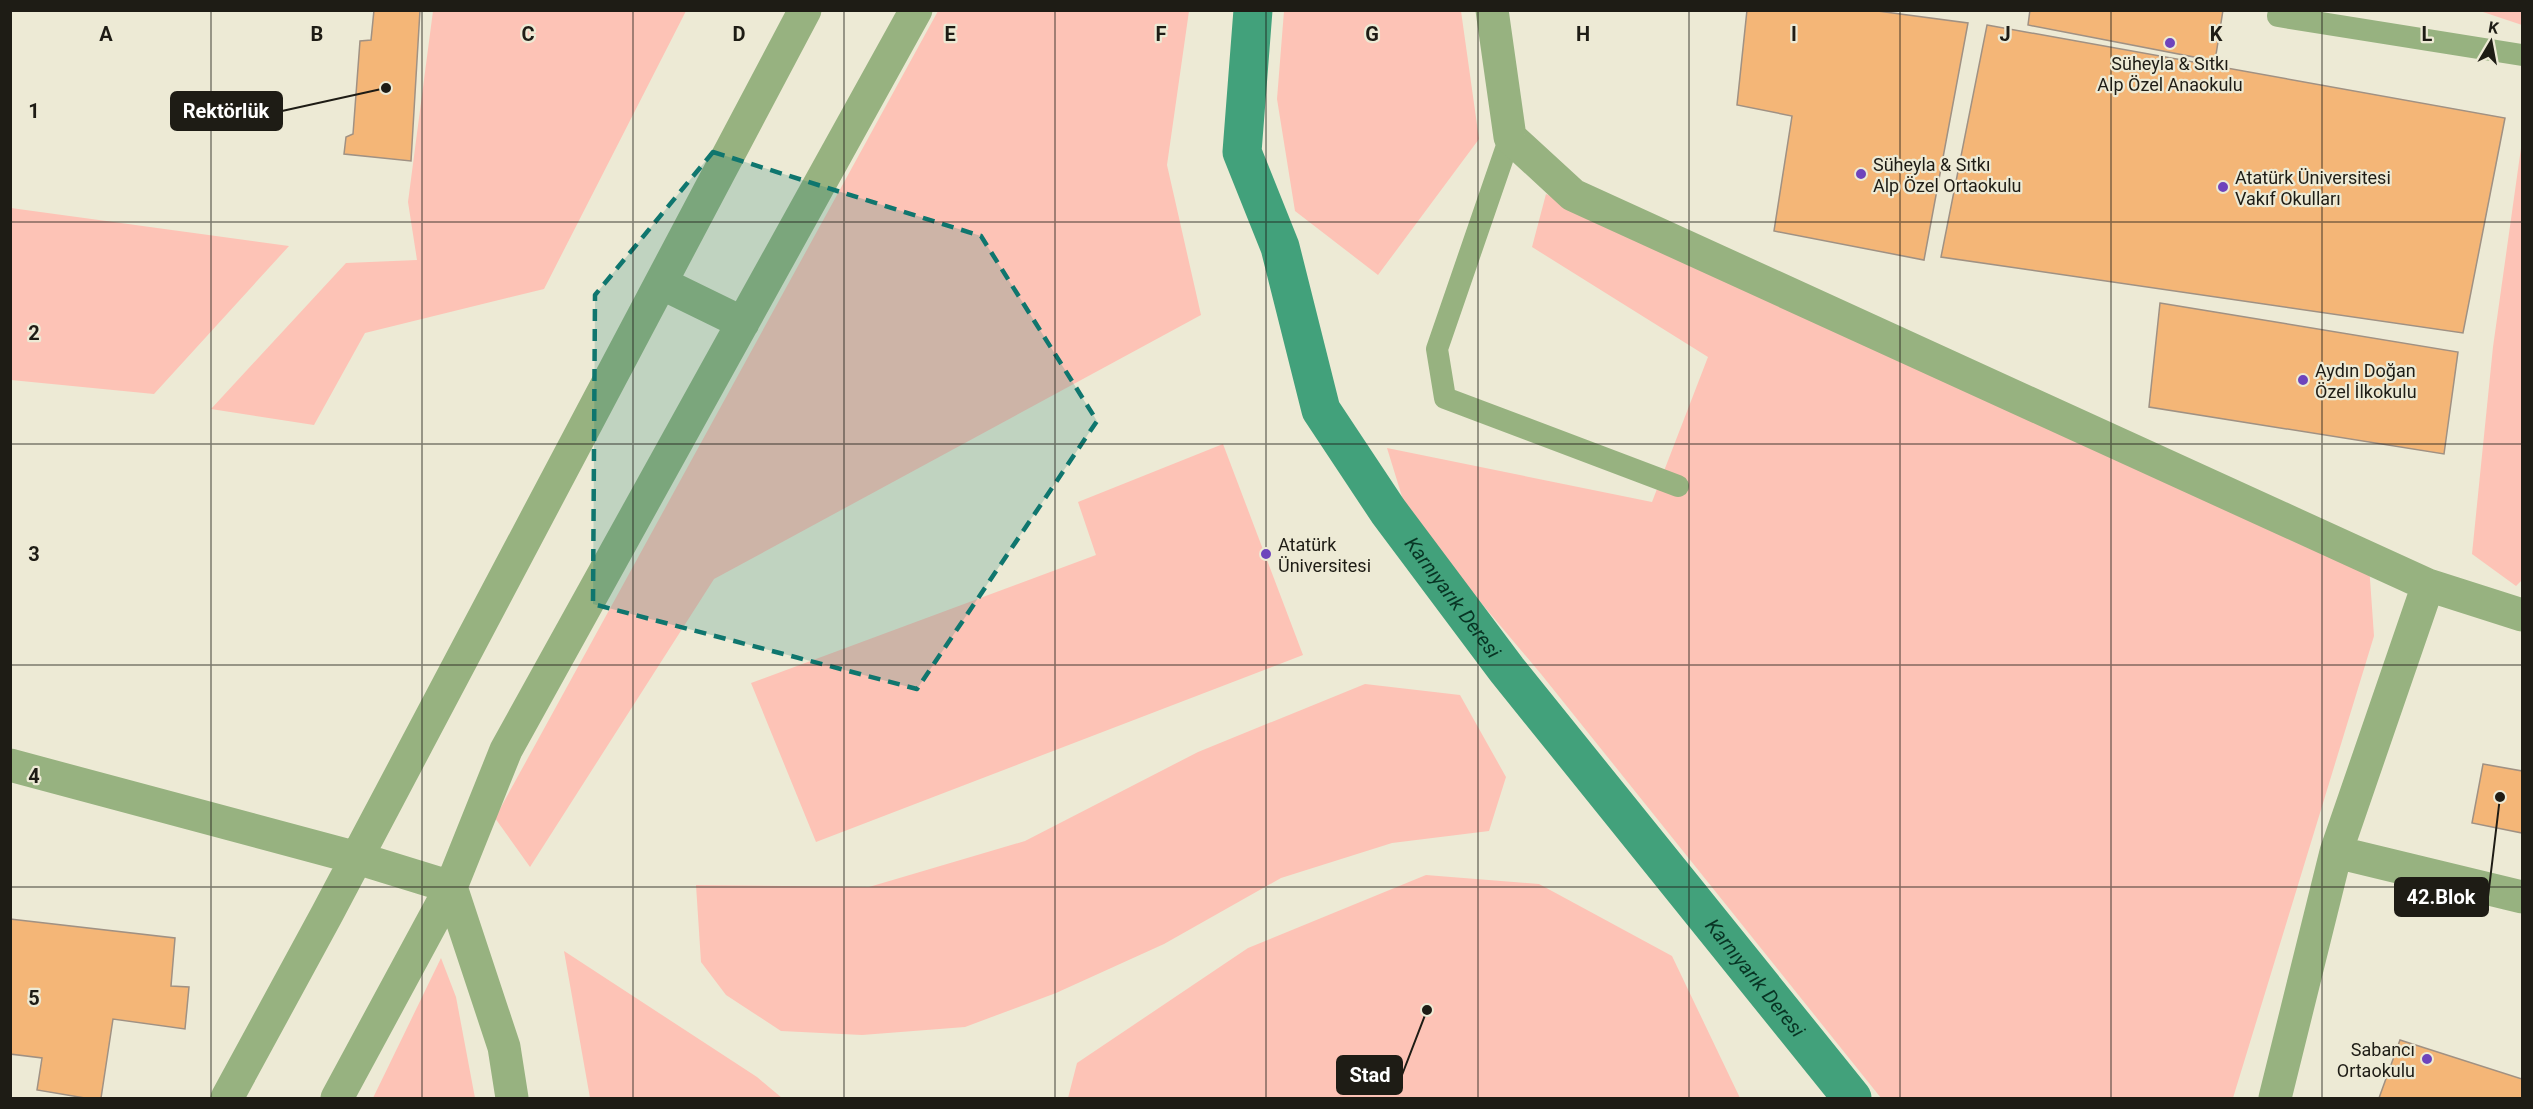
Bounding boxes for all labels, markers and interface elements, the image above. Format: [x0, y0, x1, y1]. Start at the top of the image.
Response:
north arrow [2461, 12, 2521, 72]
text: K [2487, 17, 2501, 38]
text: A [99, 22, 113, 46]
text: B [311, 22, 323, 46]
text: C [521, 22, 535, 46]
text: D [733, 22, 746, 46]
text: E [944, 22, 956, 46]
text: F [1156, 22, 1167, 46]
text: G [1365, 22, 1379, 46]
text: H [1576, 22, 1590, 46]
text: I [1791, 22, 1797, 46]
text: J [1999, 22, 2011, 46]
text: K [2210, 22, 2223, 46]
text: L [2422, 22, 2433, 46]
marker: Süheyla & Sıtkı Alp Özel Anaokulu [2163, 36, 2177, 50]
place label: Süheyla & Sıtkı Alp Özel Anaokulu [2097, 53, 2243, 95]
callout: Rektörlük [171, 92, 282, 130]
text: 1 [28, 99, 40, 123]
text: Rektörlük [183, 99, 270, 123]
place label: Süheyla & Sıtkı Alp Özel Ortaokulu [1873, 154, 2021, 196]
marker: Süheyla & Sıtkı Alp Özel Ortaokulu [1854, 167, 1868, 181]
place label: Atatürk Üniversitesi Vakıf Okulları [2235, 167, 2391, 209]
marker: Atatürk Üniversitesi Vakıf Okulları [2216, 180, 2230, 194]
text: 2 [28, 321, 40, 345]
place label: Aydın Doğan Özel İlkokulu [2315, 360, 2417, 402]
marker: Aydın Doğan Özel İlkokulu [2296, 373, 2310, 387]
water label: Karnıyarık Deresi [1400, 532, 1506, 663]
place label: Atatürk Üniversitesi [1278, 534, 1371, 576]
text: 3 [28, 542, 40, 566]
marker: Atatürk Üniversitesi [1259, 547, 1273, 561]
text: 4 [28, 764, 40, 788]
callout: 42.Blok [2395, 878, 2488, 916]
text: 42.Blok [2407, 885, 2476, 909]
water label: Karnıyarık Deresi [1700, 914, 1810, 1042]
text: 5 [28, 986, 40, 1010]
place label: Sabancı Ortaokulu [2337, 1039, 2415, 1081]
marker: Sabancı Ortaokulu [2420, 1052, 2434, 1066]
callout: Stad [1337, 1056, 1402, 1094]
text: Stad [1349, 1063, 1391, 1087]

